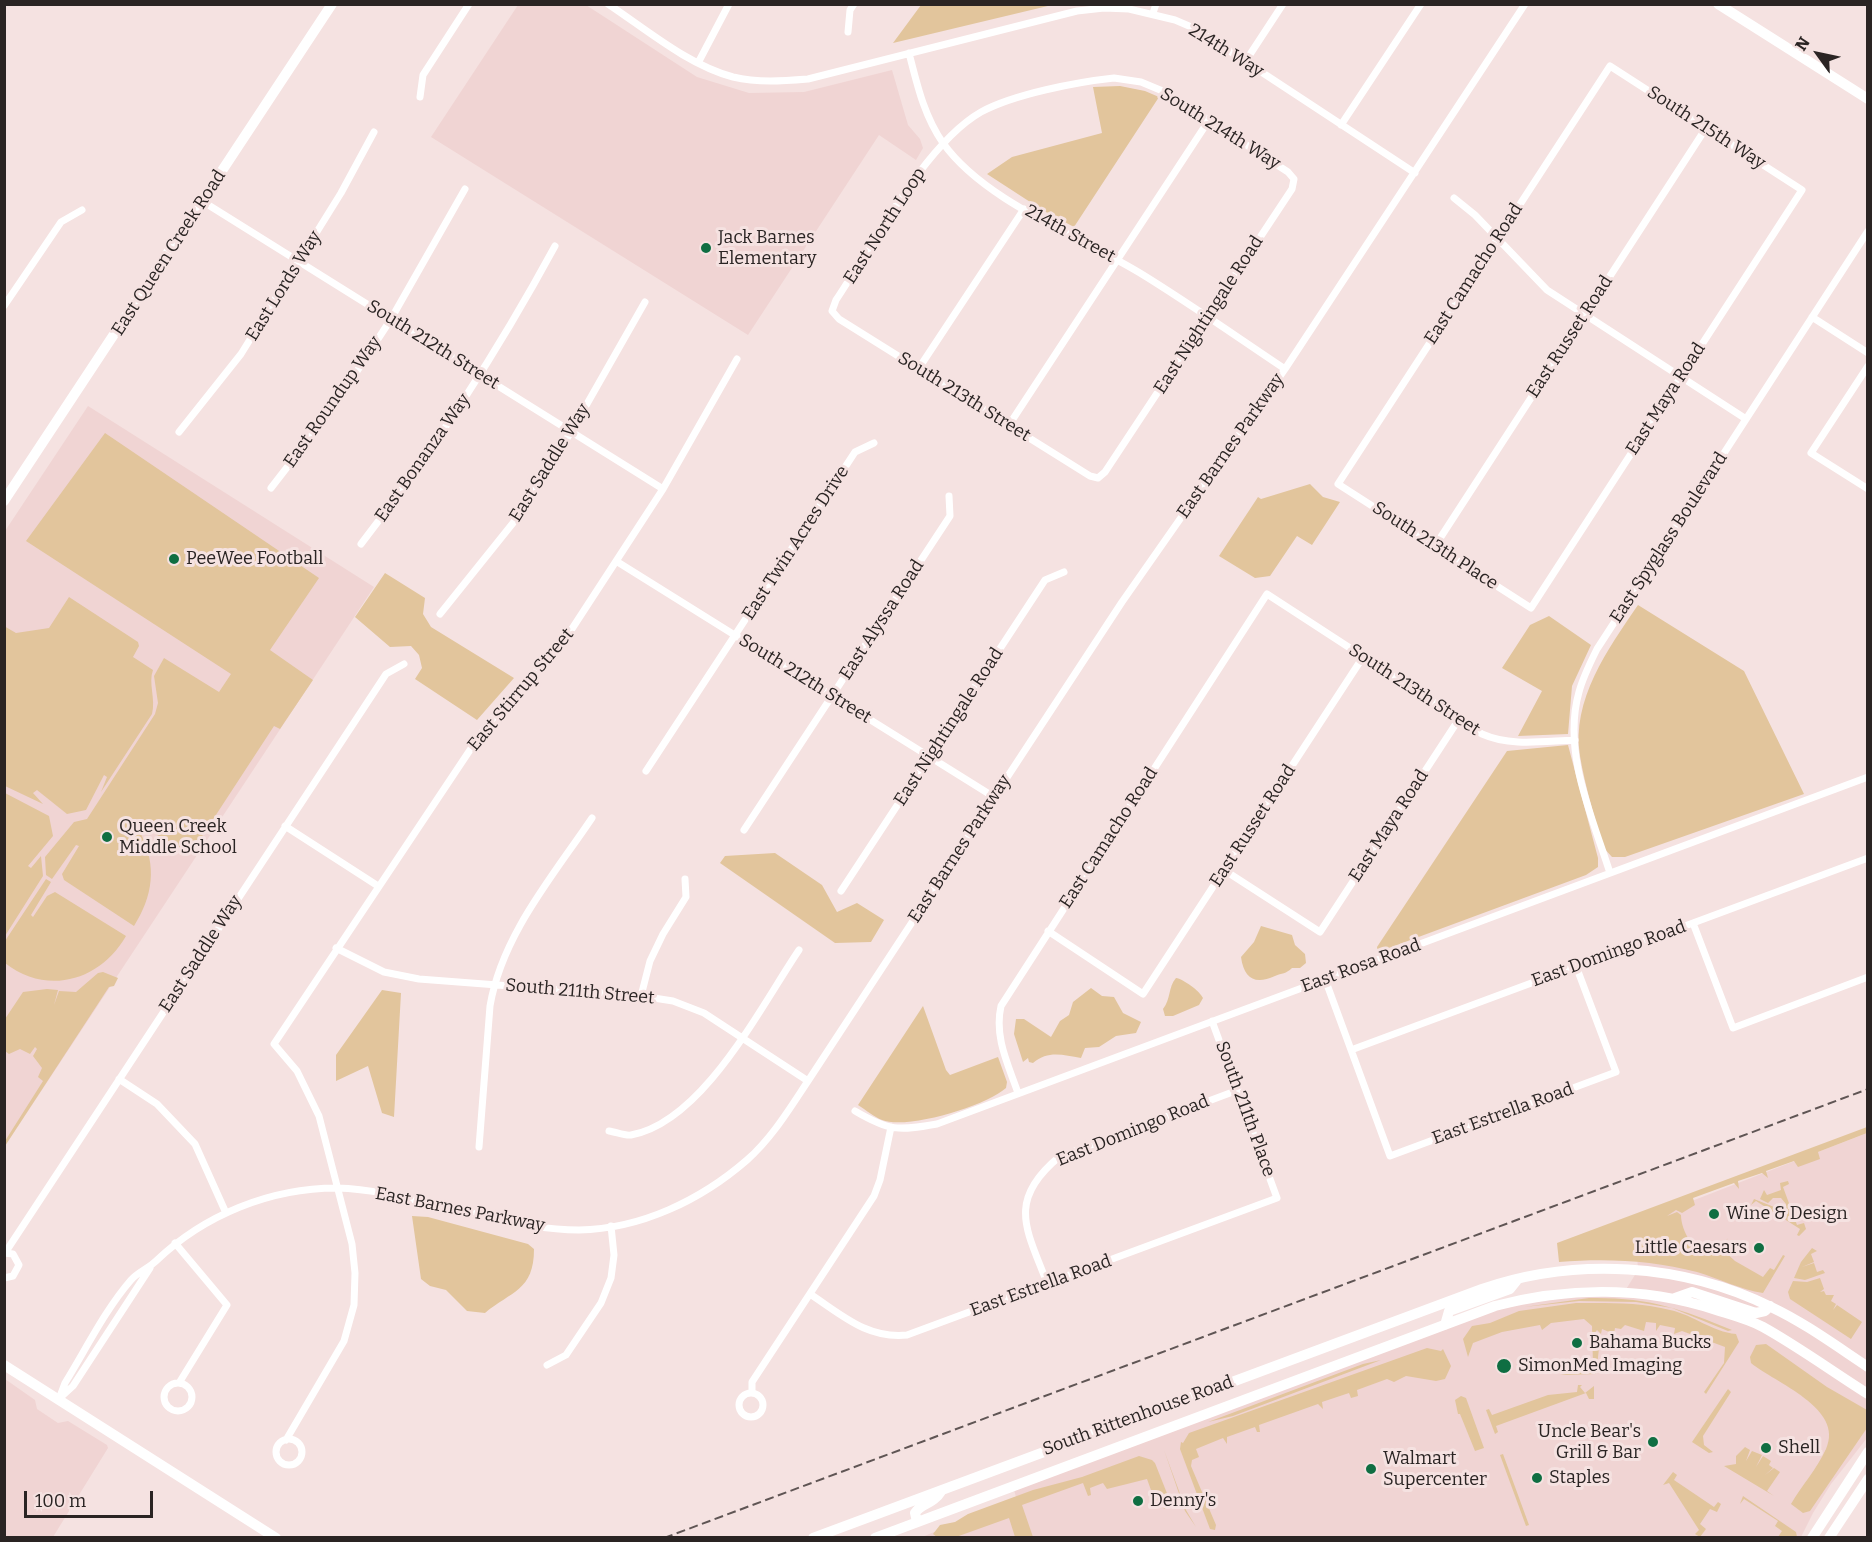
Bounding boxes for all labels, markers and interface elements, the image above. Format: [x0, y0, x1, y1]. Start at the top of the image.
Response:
street label: 214th Way [1184, 19, 1268, 83]
north arrow [1788, 24, 1848, 84]
text: N [1791, 34, 1814, 54]
street label: South 215th Way [1643, 82, 1769, 174]
street label: South 214th Way [1156, 83, 1284, 175]
street label: East North Loop [839, 164, 931, 288]
street label: East Queen Creek Road [107, 166, 231, 340]
street label: East Camacho Road [1420, 199, 1528, 349]
street label: 214th Street [1021, 200, 1119, 268]
street label: East Lords Way [242, 227, 326, 345]
place label: Jack Barnes Elementary [718, 227, 817, 270]
street label: East Nightingale Road [1150, 232, 1268, 398]
marker: Jack Barnes Elementary [699, 241, 713, 255]
street label: East Russet Road [1522, 272, 1618, 402]
street label: South 212th Street [363, 296, 503, 394]
street label: East Roundup Way [280, 332, 386, 472]
street label: East Maya Road [1622, 339, 1710, 459]
street label: South 213th Street [894, 347, 1034, 447]
street label: East Barnes Parkway [1173, 369, 1289, 523]
street label: East Bonanza Way [371, 390, 475, 526]
street label: East Saddle Way [505, 400, 595, 526]
street label: East Spyglass Boulevard [1606, 449, 1732, 627]
street label: East Twin Acres Drive [738, 462, 854, 624]
street label: South 213th Place [1368, 497, 1502, 595]
place label: PeeWee Football [186, 548, 323, 570]
marker: PeeWee Football [167, 552, 181, 566]
street label: East Alyssa Road [835, 556, 929, 684]
street label: East Stirrup Street [463, 624, 579, 756]
street label: South 212th Street [735, 630, 875, 728]
street label: South 213th Street [1344, 639, 1484, 741]
street label: East Nightingale Road [890, 644, 1008, 810]
street label: East Russet Road [1205, 761, 1301, 891]
street label: East Camacho Road [1055, 763, 1163, 913]
street label: East Maya Road [1345, 766, 1433, 886]
street label: East Barnes Parkway [904, 771, 1016, 927]
place label: Queen Creek Middle School [119, 816, 237, 858]
marker: Queen Creek Middle School [100, 830, 114, 844]
street label: East Saddle Way [155, 891, 247, 1017]
street label: East Domingo Road [1529, 916, 1689, 992]
street label: East Rosa Road [1298, 934, 1424, 998]
street label: South 211th Street [505, 975, 655, 1009]
street label: South 211th Place [1210, 1038, 1280, 1180]
street label: East Estrella Road [1429, 1078, 1577, 1150]
street label: East Domingo Road [1054, 1091, 1212, 1171]
street label: East Barnes Parkway [373, 1183, 547, 1237]
place label: Wine & Design [1726, 1203, 1848, 1225]
marker: Wine & Design [1707, 1207, 1721, 1221]
place label: Little Caesars [1635, 1237, 1747, 1259]
marker: Little Caesars [1752, 1241, 1766, 1255]
street label: East Estrella Road [967, 1250, 1115, 1322]
place label: Bahama Bucks [1589, 1332, 1711, 1354]
marker: Bahama Bucks [1570, 1336, 1584, 1350]
place label: SimonMed Imaging [1518, 1355, 1682, 1377]
marker: SimonMed Imaging [1495, 1357, 1513, 1375]
street label: South Rittenhouse Road [1040, 1371, 1236, 1461]
place label: Uncle Bear's Grill & Bar [1538, 1421, 1641, 1464]
marker: Uncle Bear's Grill & Bar [1646, 1435, 1660, 1449]
place label: Shell [1778, 1437, 1820, 1459]
marker: Shell [1759, 1441, 1773, 1455]
place label: Walmart Supercenter [1383, 1448, 1487, 1490]
marker: Walmart Supercenter [1364, 1462, 1378, 1476]
place label: Staples [1549, 1467, 1610, 1489]
marker: Staples [1530, 1471, 1544, 1485]
scale bar [27, 1479, 156, 1517]
text: 100 m [35, 1490, 86, 1512]
place label: Denny's [1150, 1490, 1216, 1512]
marker: Denny's [1131, 1494, 1145, 1508]

